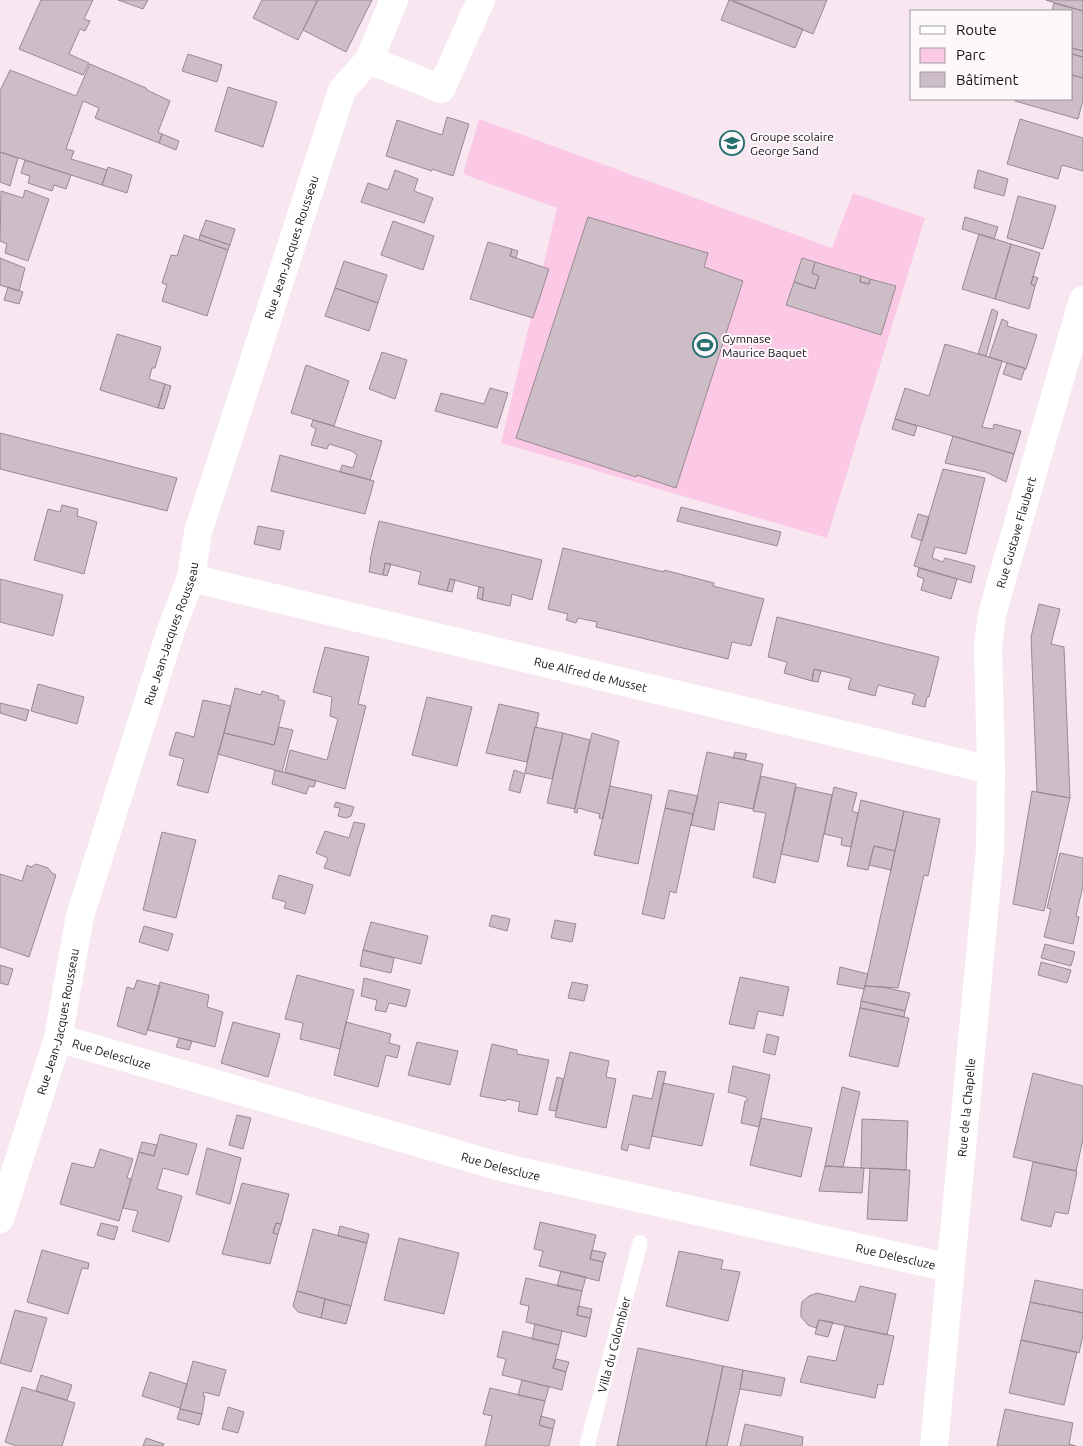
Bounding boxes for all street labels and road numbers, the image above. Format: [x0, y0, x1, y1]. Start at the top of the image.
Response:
street label: Rue Jean-Jacques Rousseau [261, 174, 320, 321]
street label: Rue Gustave Flaubert [993, 475, 1038, 589]
street label: Rue Jean-Jacques Rousseau [141, 561, 200, 706]
street label: Rue Alfred de Musset [533, 654, 649, 694]
street label: Rue Jean-Jacques Rousseau [34, 947, 81, 1096]
street label: Rue Delescluze [71, 1036, 153, 1071]
street label: Rue de la Chapelle [955, 1057, 977, 1157]
street label: Rue Delescluze [460, 1149, 542, 1182]
street label: Rue Delescluze [855, 1241, 937, 1271]
street label: Villa du Colombier [595, 1294, 632, 1394]

